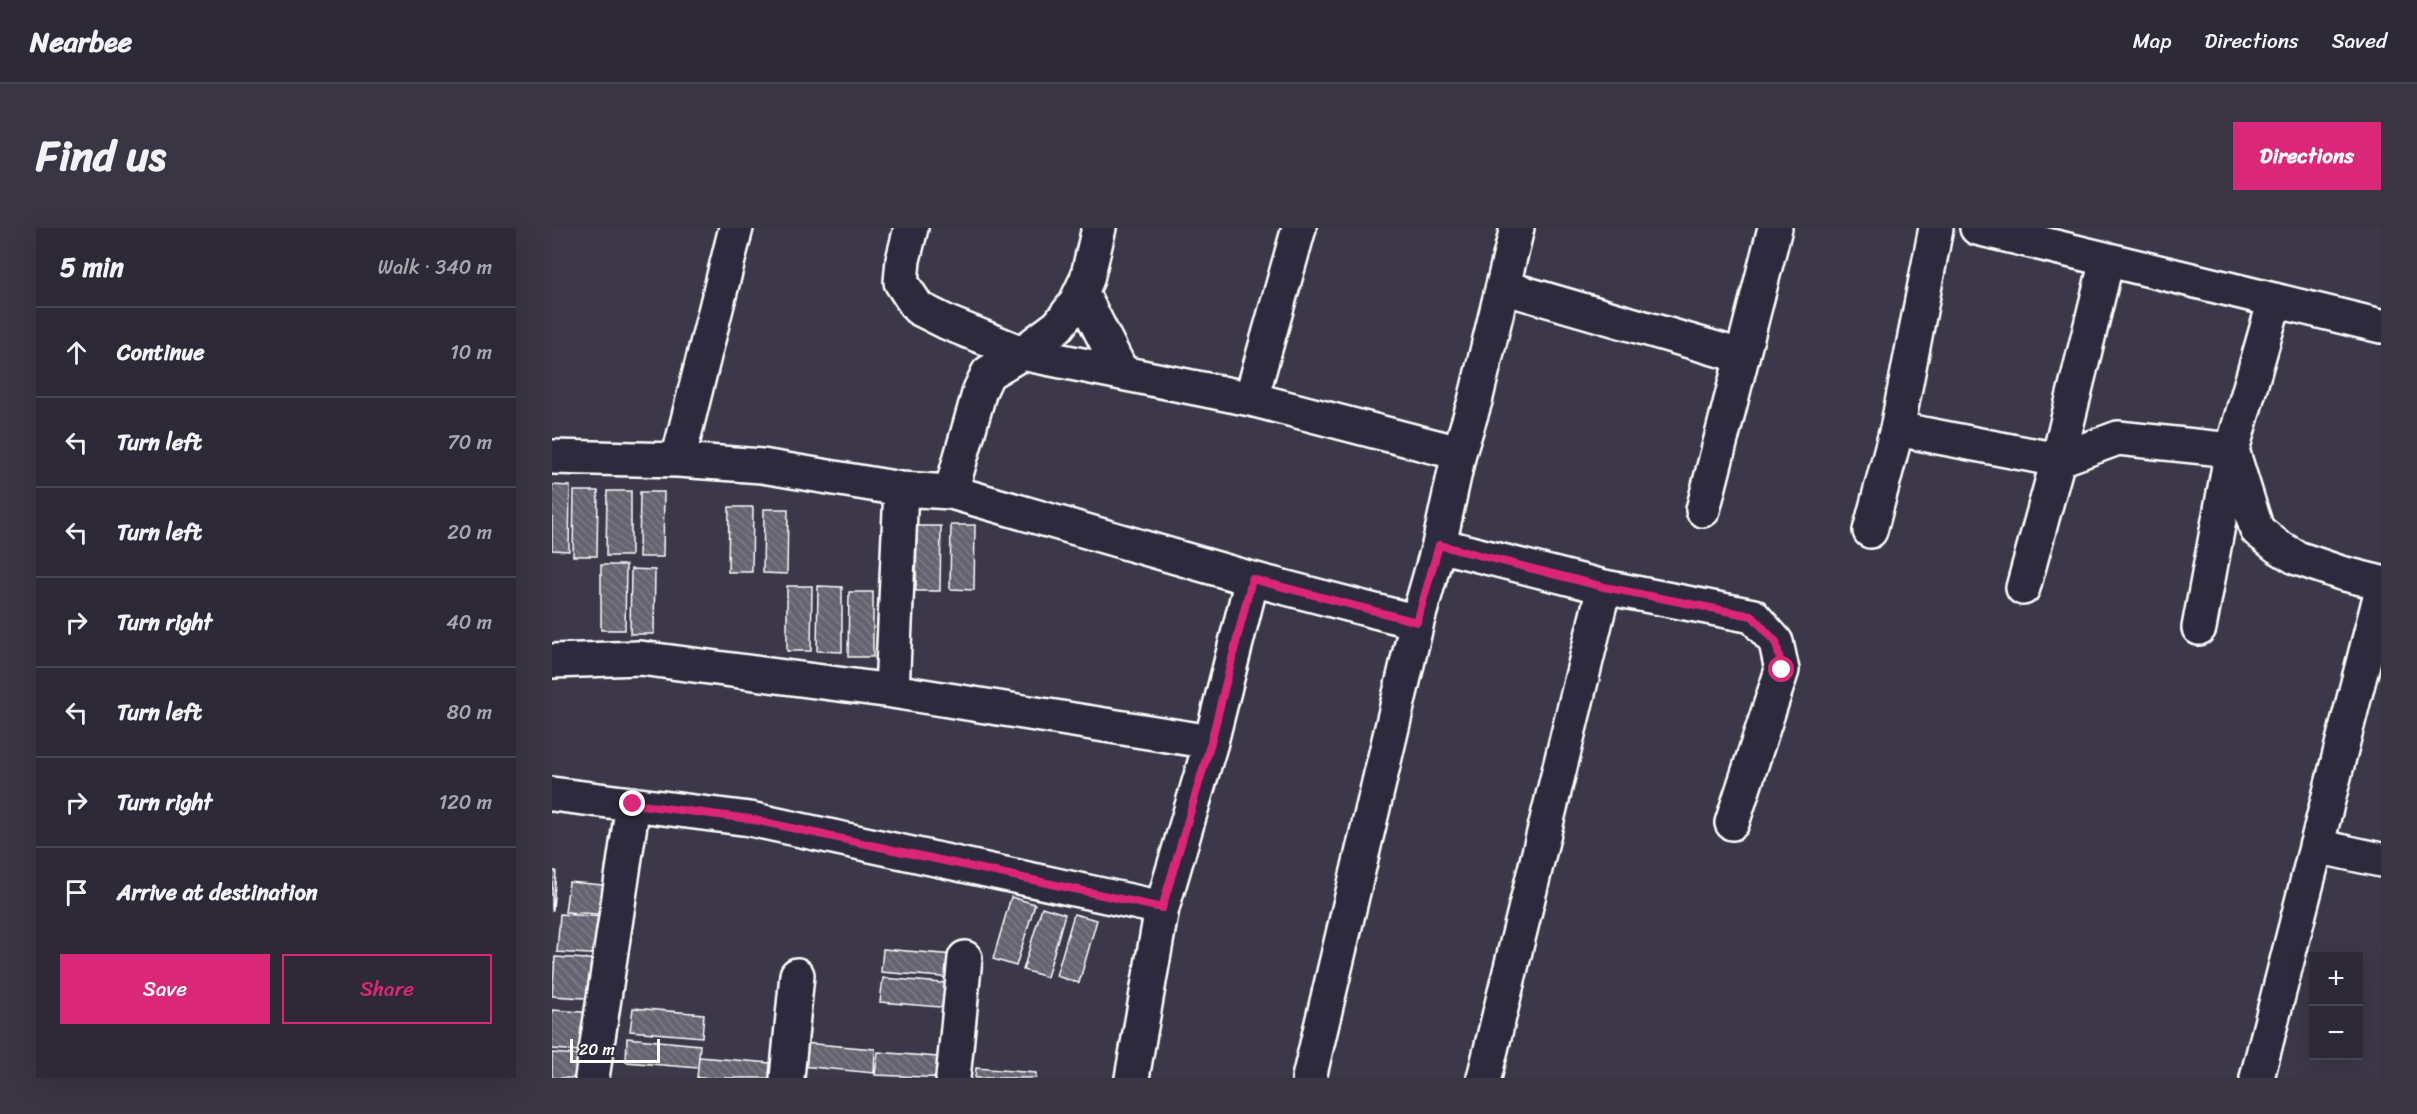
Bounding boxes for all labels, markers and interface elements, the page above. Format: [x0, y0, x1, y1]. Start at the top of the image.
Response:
text: Nearbee [30, 17, 132, 66]
text: Map [2133, 22, 2171, 60]
text: Directions [2204, 22, 2299, 60]
text: Saved [2332, 22, 2387, 60]
text: Find us [36, 119, 166, 193]
button: Directions [2233, 122, 2381, 190]
text: 5 min [60, 244, 124, 290]
text: Walk · 340 m [378, 250, 492, 285]
text: Continue [117, 333, 205, 372]
text: 10 m [450, 335, 492, 370]
icon: ahead [60, 336, 93, 369]
text: Turn left [117, 423, 202, 462]
text: 70 m [447, 425, 492, 460]
icon: left [60, 426, 93, 459]
text: Turn left [117, 513, 202, 552]
text: 20 m [447, 515, 492, 550]
icon: left [60, 516, 93, 549]
text: Turn right [117, 603, 212, 642]
text: 40 m [446, 605, 492, 640]
icon: right [60, 606, 93, 639]
route start [1768, 656, 1794, 682]
text: Turn left [117, 693, 202, 732]
text: 80 m [447, 695, 492, 730]
icon: left [60, 696, 93, 729]
text: Turn right [117, 783, 212, 822]
text: 120 m [439, 785, 492, 820]
icon: right [60, 786, 93, 819]
route end [619, 790, 645, 816]
text: Arrive at destination [117, 873, 318, 912]
icon: arrive [60, 876, 93, 909]
map controls [2309, 952, 2363, 1060]
button: + [2309, 952, 2363, 1006]
button: Save [60, 954, 270, 1024]
button: Share [282, 954, 492, 1024]
button: − [2309, 1006, 2363, 1060]
text: 20 m [579, 1035, 615, 1064]
scale bar [570, 1036, 660, 1064]

